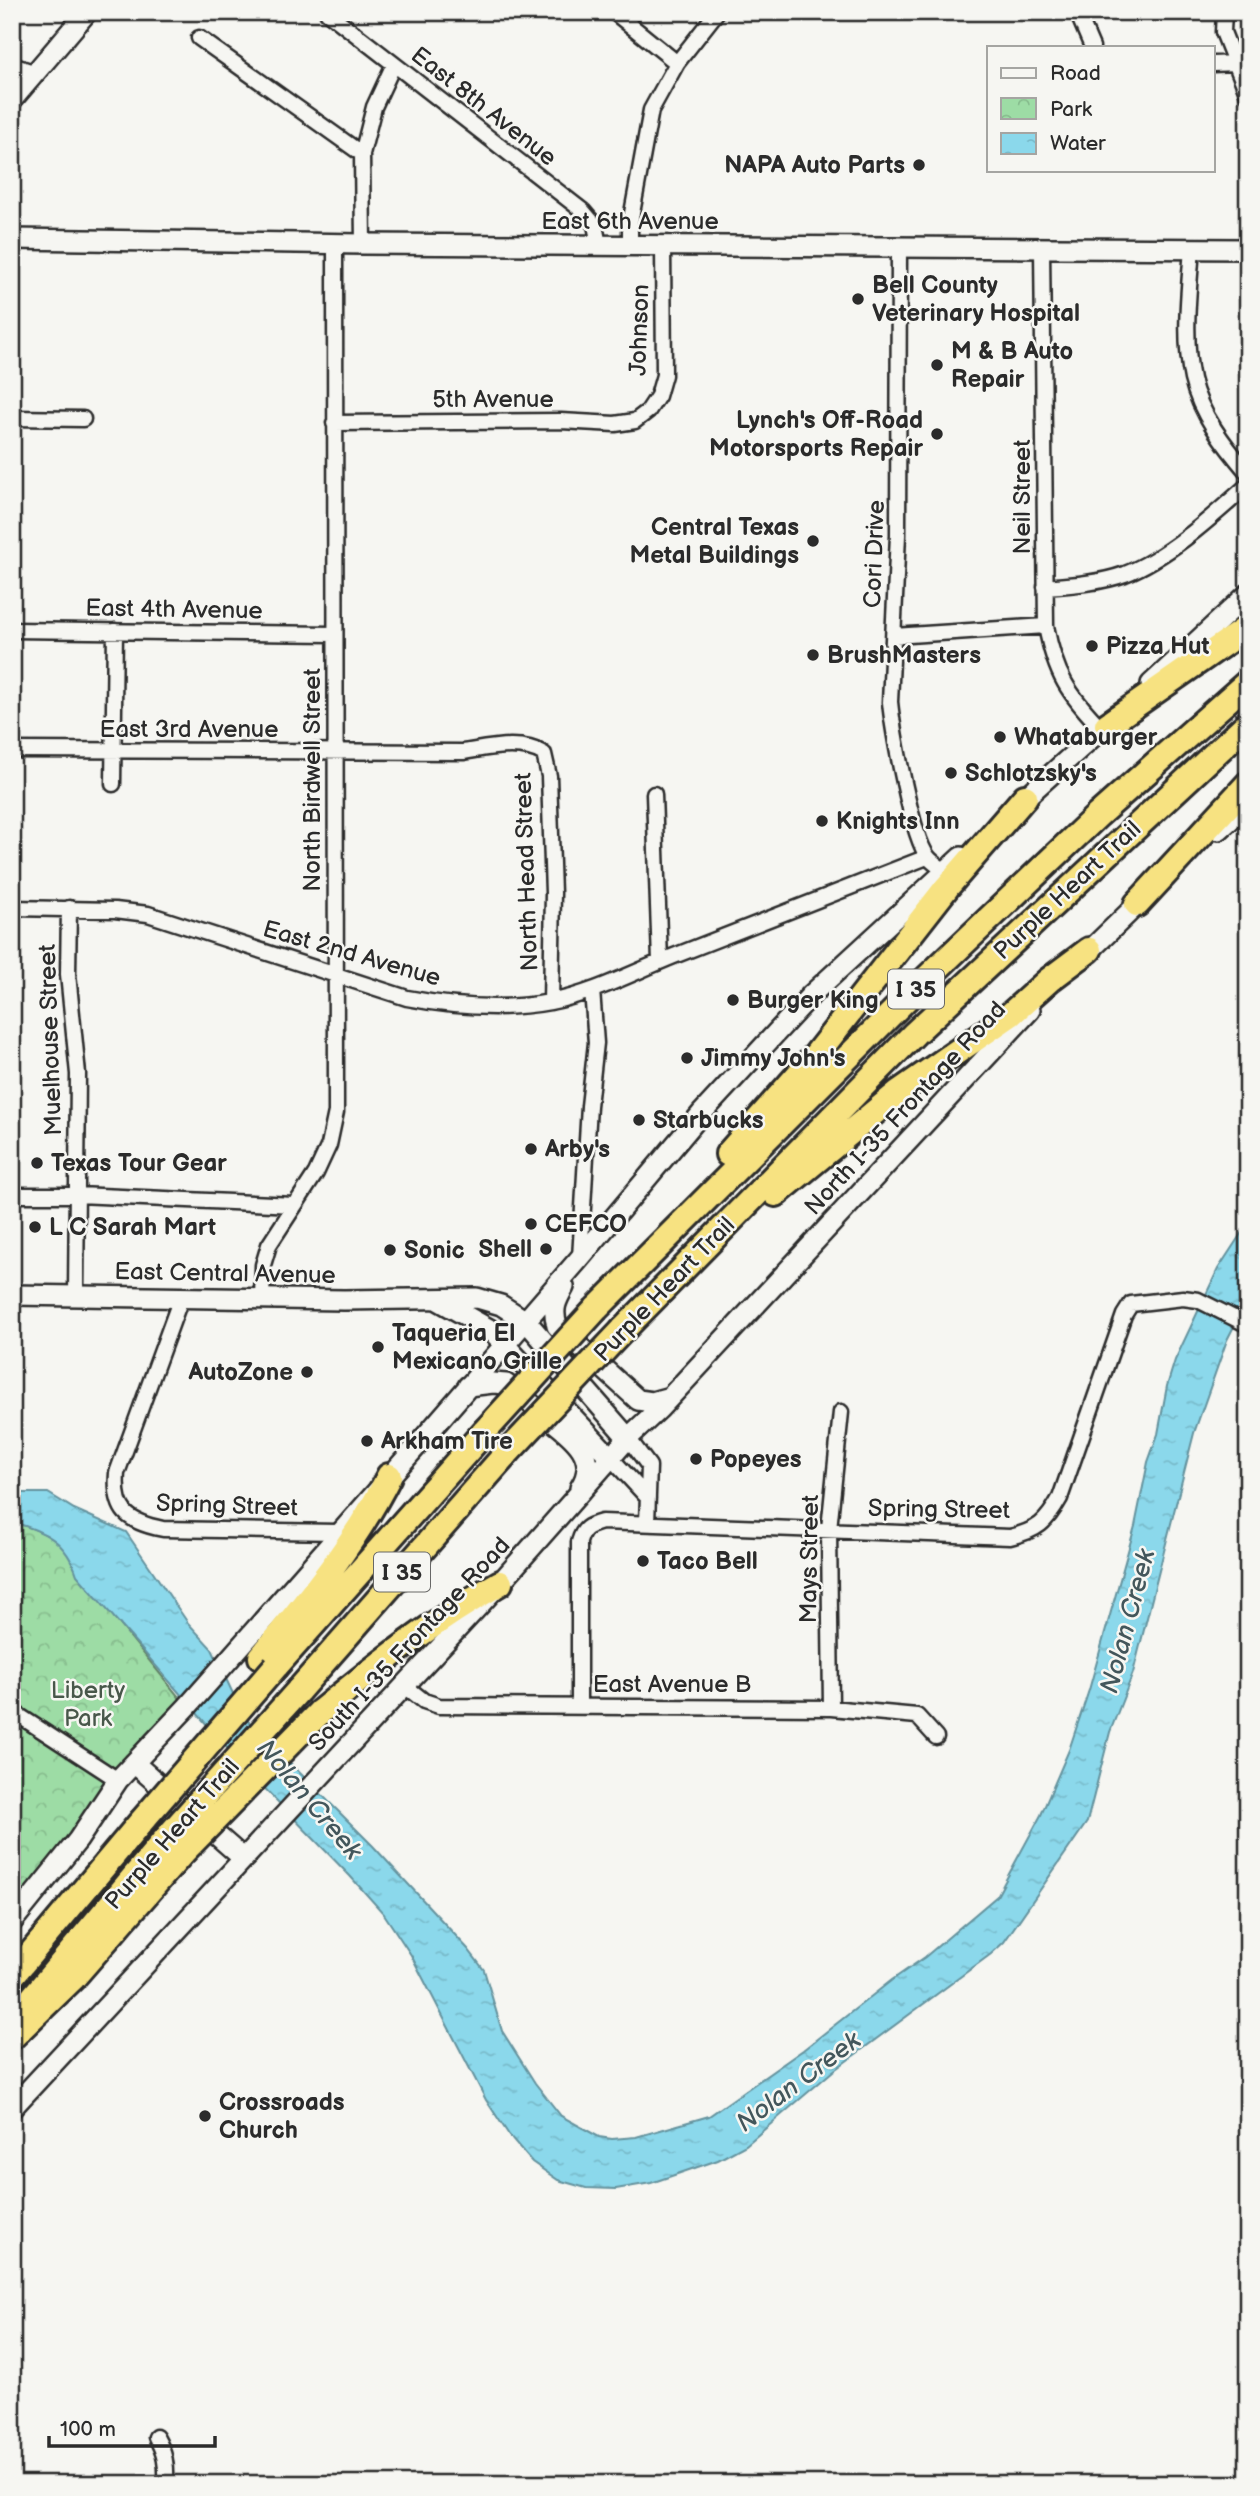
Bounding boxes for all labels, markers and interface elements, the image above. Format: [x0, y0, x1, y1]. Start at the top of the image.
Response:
street label: East 8th Avenue [405, 41, 562, 172]
legend [987, 46, 1214, 172]
text: Road [1050, 61, 1101, 86]
text: Park [1050, 97, 1093, 122]
text: Water [1050, 131, 1106, 156]
place label: NAPA Auto Parts [724, 151, 905, 180]
marker: NAPA Auto Parts [911, 157, 927, 173]
street label: East 6th Avenue [541, 207, 719, 236]
place label: Bell County Veterinary Hospital [872, 271, 1080, 328]
street label: Johnson [623, 284, 656, 376]
marker: Bell County Veterinary Hospital [850, 291, 866, 307]
place label: M & B Auto Repair [951, 337, 1073, 394]
marker: M & B Auto Repair [929, 357, 945, 373]
street label: 5th Avenue [432, 385, 554, 414]
place label: Lynch's Off-Road Motorsports Repair [709, 406, 923, 463]
marker: Lynch's Off-Road Motorsports Repair [929, 426, 945, 442]
street label: Neil Street [1008, 439, 1037, 555]
street label: Cori Drive [858, 500, 891, 608]
place label: Central Texas Metal Buildings [630, 513, 799, 570]
marker: Central Texas Metal Buildings [805, 533, 821, 549]
street label: East 4th Avenue [85, 593, 263, 626]
place label: Pizza Hut [1106, 632, 1209, 661]
marker: Pizza Hut [1084, 638, 1100, 654]
place label: BrushMasters [827, 641, 981, 670]
marker: BrushMasters [805, 647, 821, 663]
street label: North Birdwell Street [298, 668, 327, 892]
street label: East 3rd Avenue [100, 715, 278, 744]
place label: Whataburger [1014, 723, 1158, 752]
marker: Whataburger [992, 729, 1008, 745]
place label: Schlotzsky's [965, 759, 1097, 788]
marker: Schlotzsky's [943, 765, 959, 781]
street label: North Head Street [509, 772, 544, 972]
place label: Knights Inn [836, 807, 960, 836]
marker: Knights Inn [814, 813, 830, 829]
street label: Purple Heart Trail [988, 815, 1147, 966]
street label: East 2nd Avenue [260, 914, 444, 993]
street label: Muelhouse Street [33, 943, 68, 1136]
road number: I 35 [888, 970, 944, 1008]
place label: Burger King [747, 986, 879, 1015]
marker: Burger King [725, 992, 741, 1008]
street label: North I-35 Frontage Road [799, 996, 1012, 1221]
place label: Jimmy John's [701, 1044, 846, 1073]
marker: Jimmy John's [679, 1050, 695, 1066]
place label: Starbucks [653, 1106, 764, 1135]
marker: Starbucks [631, 1112, 647, 1128]
place label: Arby's [544, 1135, 610, 1164]
marker: Arby's [523, 1141, 539, 1157]
place label: Texas Tour Gear [51, 1149, 227, 1178]
marker: Texas Tour Gear [29, 1155, 45, 1171]
place label: CEFCO [545, 1210, 627, 1239]
street label: Purple Heart Trail [588, 1211, 741, 1368]
place label: L C Sarah Mart [49, 1213, 216, 1242]
marker: CEFCO [523, 1216, 539, 1232]
marker: L C Sarah Mart [27, 1219, 43, 1235]
place label: Shell [478, 1235, 532, 1264]
place label: Sonic [404, 1236, 465, 1265]
marker: Shell [538, 1241, 554, 1257]
marker: Sonic [382, 1242, 398, 1258]
street label: East Central Avenue [114, 1257, 336, 1290]
place label: Taqueria El Mexicano Grille [392, 1319, 562, 1376]
marker: Taqueria El Mexicano Grille [370, 1339, 386, 1355]
place label: AutoZone [188, 1358, 293, 1387]
marker: AutoZone [299, 1364, 315, 1380]
place label: Arkham Tire [380, 1427, 513, 1456]
marker: Arkham Tire [359, 1433, 375, 1449]
place label: Popeyes [710, 1445, 802, 1474]
marker: Popeyes [688, 1451, 704, 1467]
street label: Spring Street [156, 1489, 299, 1522]
street label: Mays Street [794, 1494, 825, 1624]
street label: Spring Street [868, 1494, 1011, 1525]
street label: South I-35 Frontage Road [303, 1531, 516, 1757]
water label: Nolan Creek [1094, 1545, 1163, 1697]
place label: Taco Bell [657, 1547, 758, 1576]
road number: I 35 [374, 1553, 430, 1592]
marker: Taco Bell [635, 1553, 651, 1569]
street label: East Avenue B [593, 1670, 751, 1699]
park label: Liberty Park [51, 1676, 125, 1733]
water label: Nolan Creek [250, 1733, 369, 1867]
street label: Purple Heart Trail [99, 1753, 246, 1916]
water label: Nolan Creek [731, 2025, 868, 2139]
place label: Crossroads Church [219, 2088, 345, 2145]
marker: Crossroads Church [197, 2108, 213, 2124]
scale bar [49, 2405, 215, 2449]
text: 100 m [60, 2417, 116, 2442]

